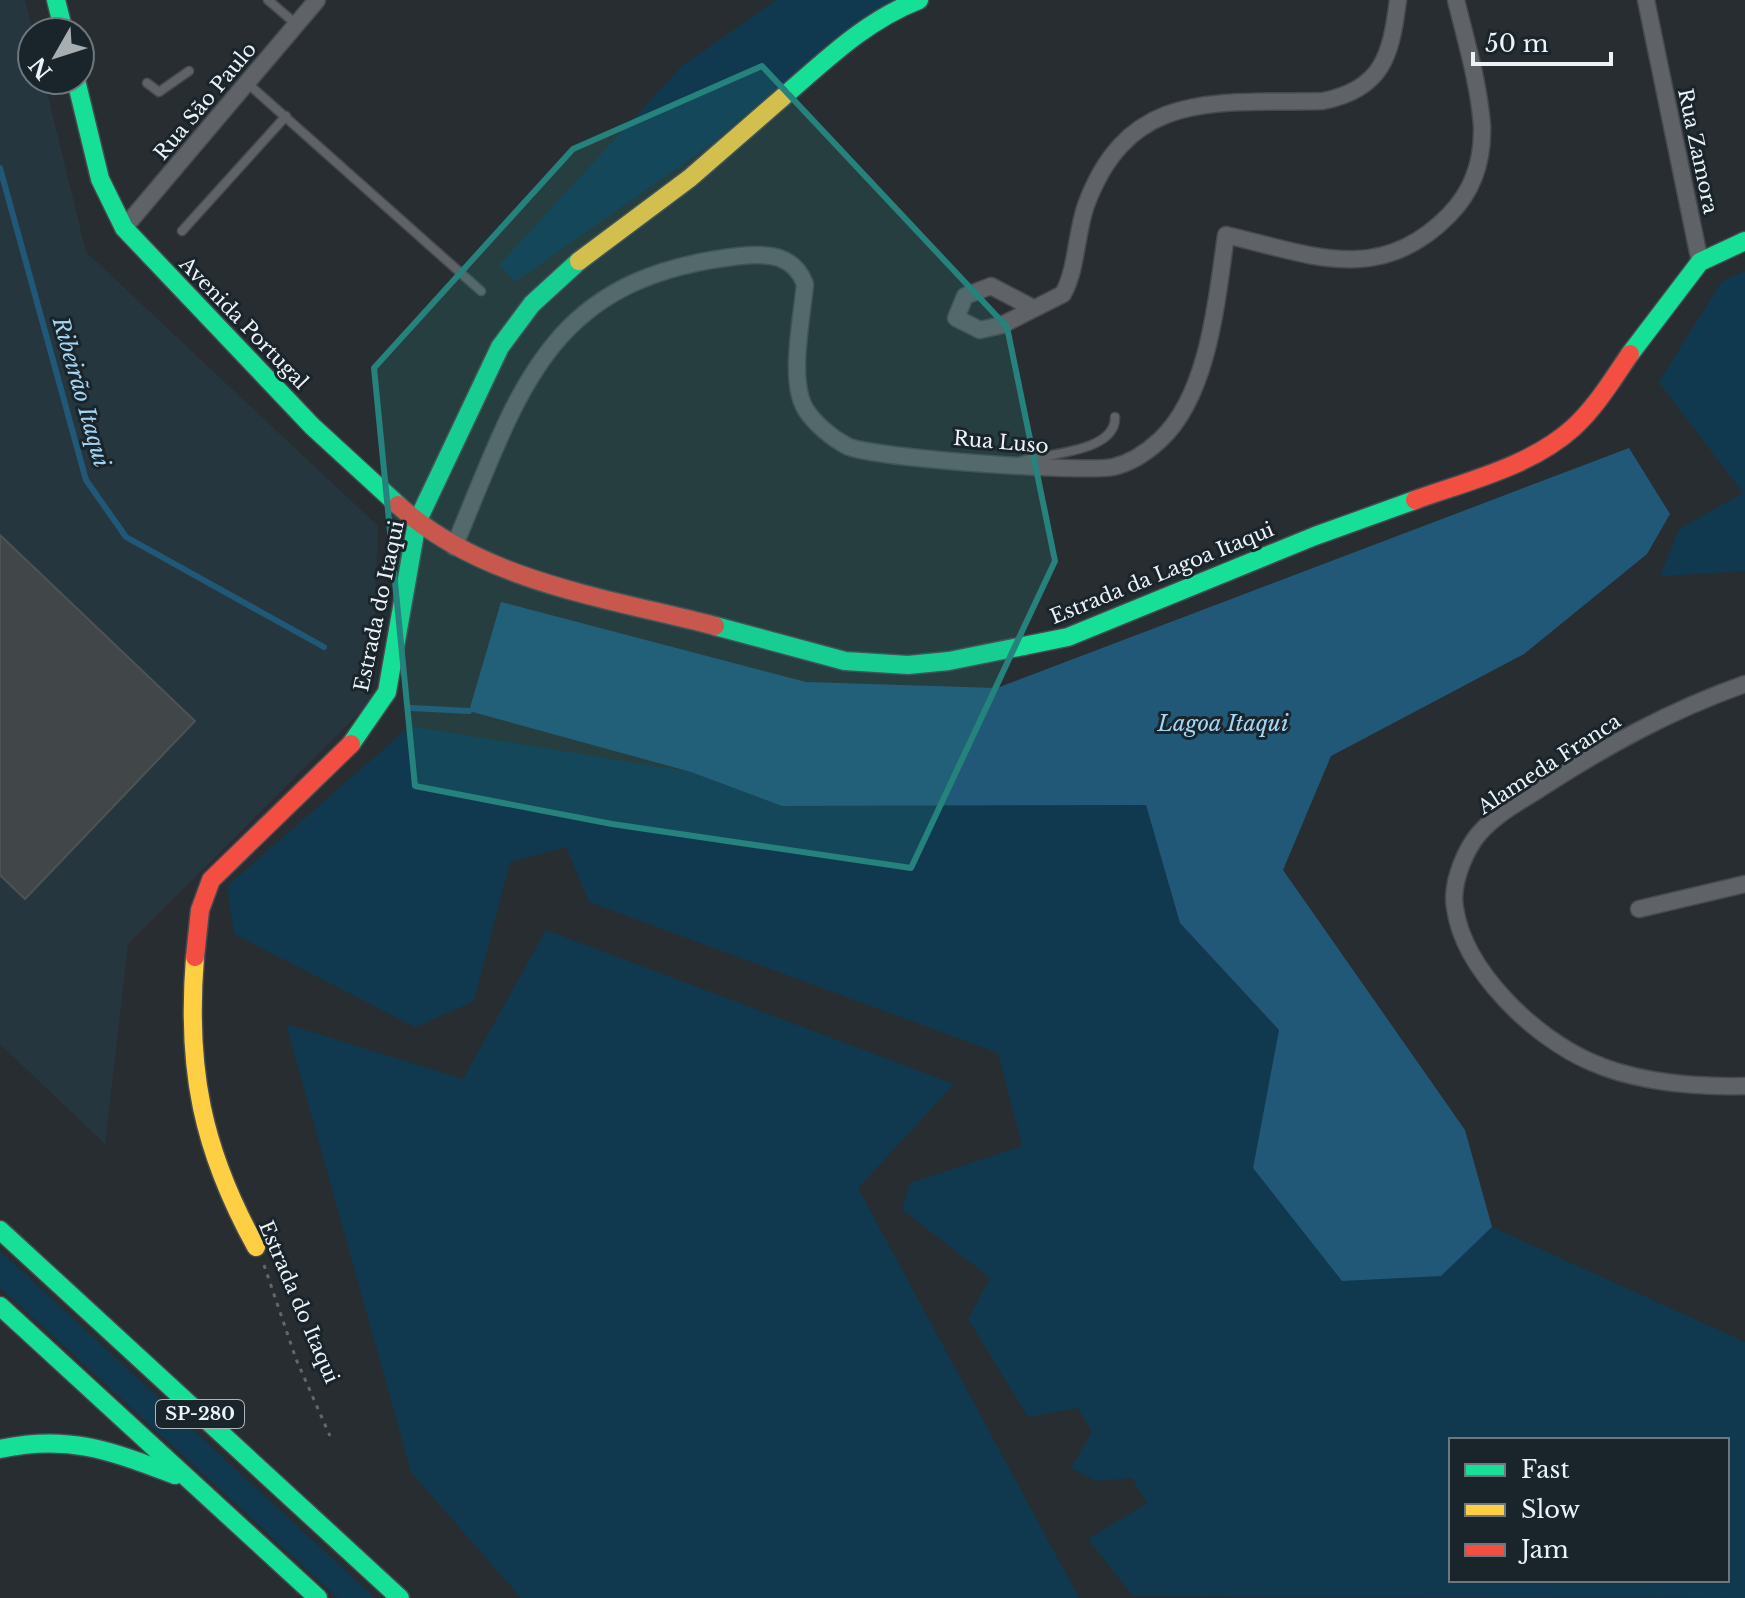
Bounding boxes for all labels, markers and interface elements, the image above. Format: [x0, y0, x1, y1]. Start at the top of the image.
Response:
north arrow [16, 16, 96, 96]
scale bar [1473, 16, 1611, 66]
text: 50 m [1485, 29, 1549, 58]
street label: Rua São Paulo [149, 37, 261, 165]
text: N [24, 51, 58, 85]
street label: Rua Zamora [1673, 86, 1723, 217]
street label: Avenida Portugal [174, 251, 313, 394]
water label: Ribeirão Itaqui [46, 313, 115, 471]
street label: Rua Luso [952, 426, 1050, 458]
street label: Estrada da Lagoa Itaqui [1047, 517, 1277, 629]
street label: Estrada do Itaqui [349, 518, 409, 694]
street label: Alameda Franca [1472, 708, 1626, 820]
water label: Lagoa Itaqui [1157, 710, 1289, 737]
street label: Estrada do Itaqui [254, 1217, 344, 1387]
road number: SP-280 [156, 1400, 244, 1428]
legend [1449, 1438, 1729, 1582]
text: Fast [1521, 1455, 1569, 1484]
text: Slow [1521, 1495, 1580, 1524]
text: Jam [1518, 1535, 1569, 1564]

